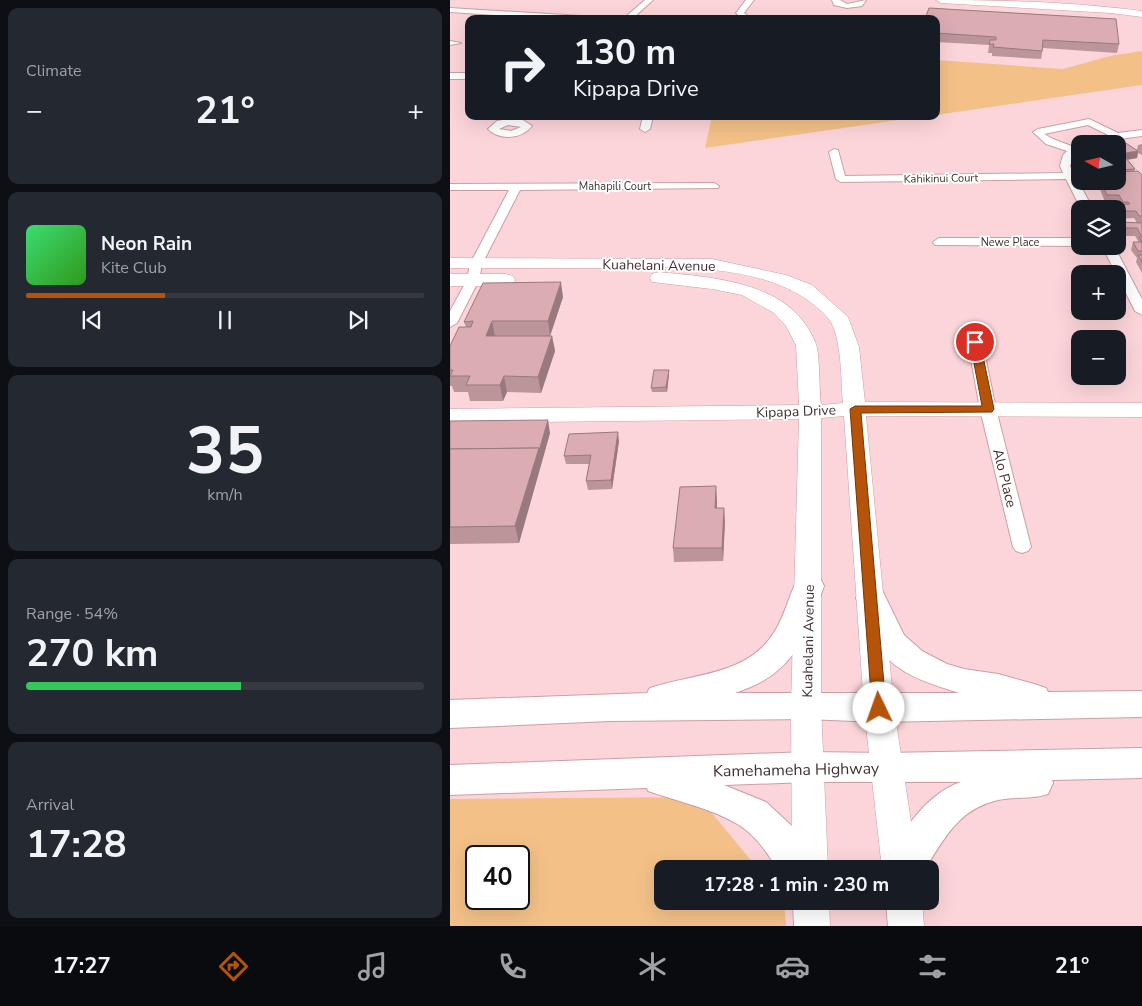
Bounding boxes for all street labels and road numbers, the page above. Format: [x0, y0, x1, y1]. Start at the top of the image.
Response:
street label: Kahikinui Court [904, 170, 979, 187]
street label: Mahapili Court [579, 179, 651, 194]
street label: Newe Place [981, 235, 1039, 250]
street label: Kuahelani Avenue [602, 255, 716, 276]
street label: Kipapa Drive [756, 401, 836, 422]
street label: Alo Place [988, 447, 1021, 509]
street label: Kuahelani Avenue [798, 584, 819, 698]
street label: Kamehameha Highway [713, 758, 880, 782]

